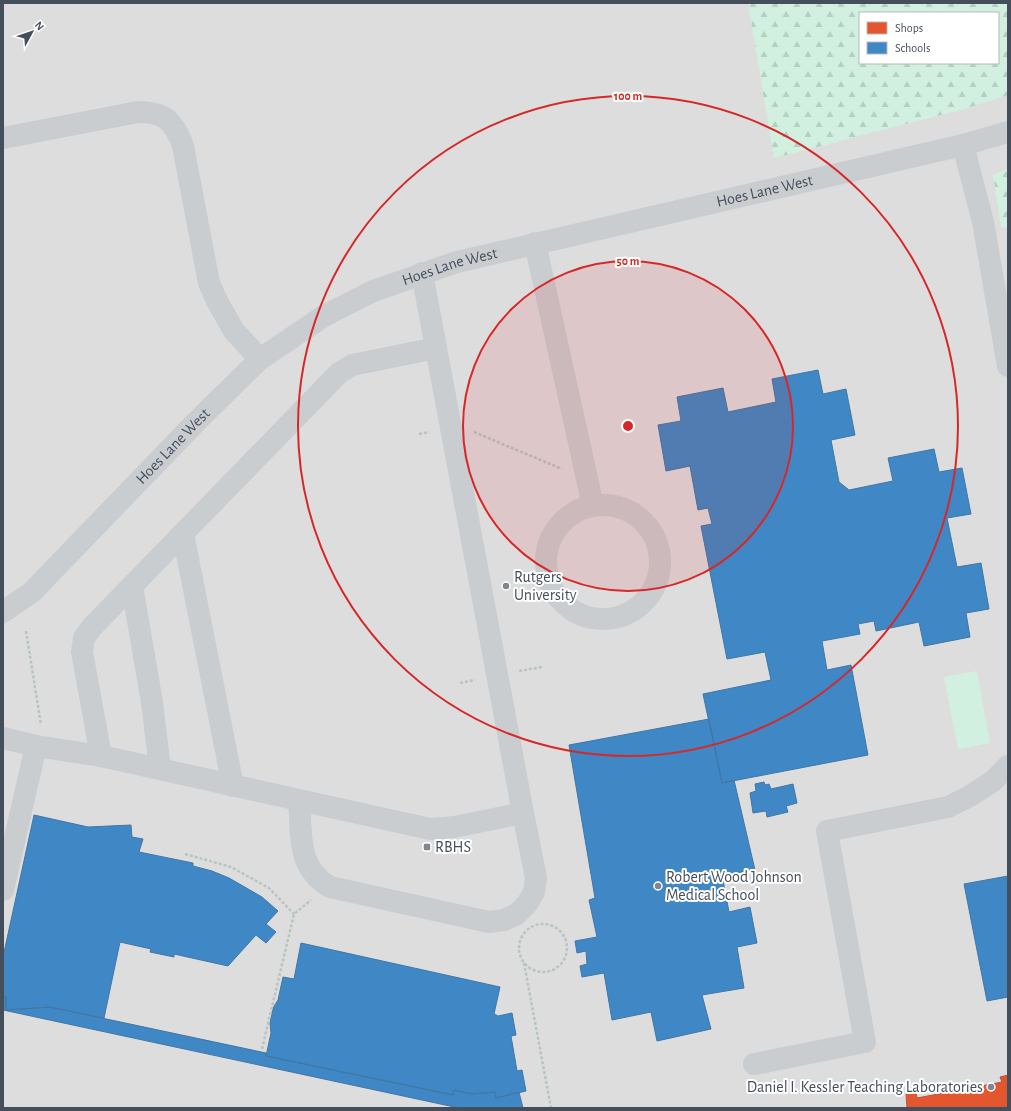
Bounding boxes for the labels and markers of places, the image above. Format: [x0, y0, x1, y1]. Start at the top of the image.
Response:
centre of rings [621, 419, 635, 433]
place label: Rutgers University [514, 569, 577, 604]
marker: Rutgers University [501, 581, 511, 591]
place label: RBHS [435, 839, 471, 855]
marker: RBHS [422, 842, 432, 852]
place label: Robert Wood Johnson Medical School [666, 869, 802, 903]
marker: Robert Wood Johnson Medical School [653, 881, 663, 891]
place label: Daniel I. Kessler Teaching Laboratories [747, 1079, 983, 1095]
marker: Daniel I. Kessler Teaching Laboratories [986, 1082, 996, 1092]

